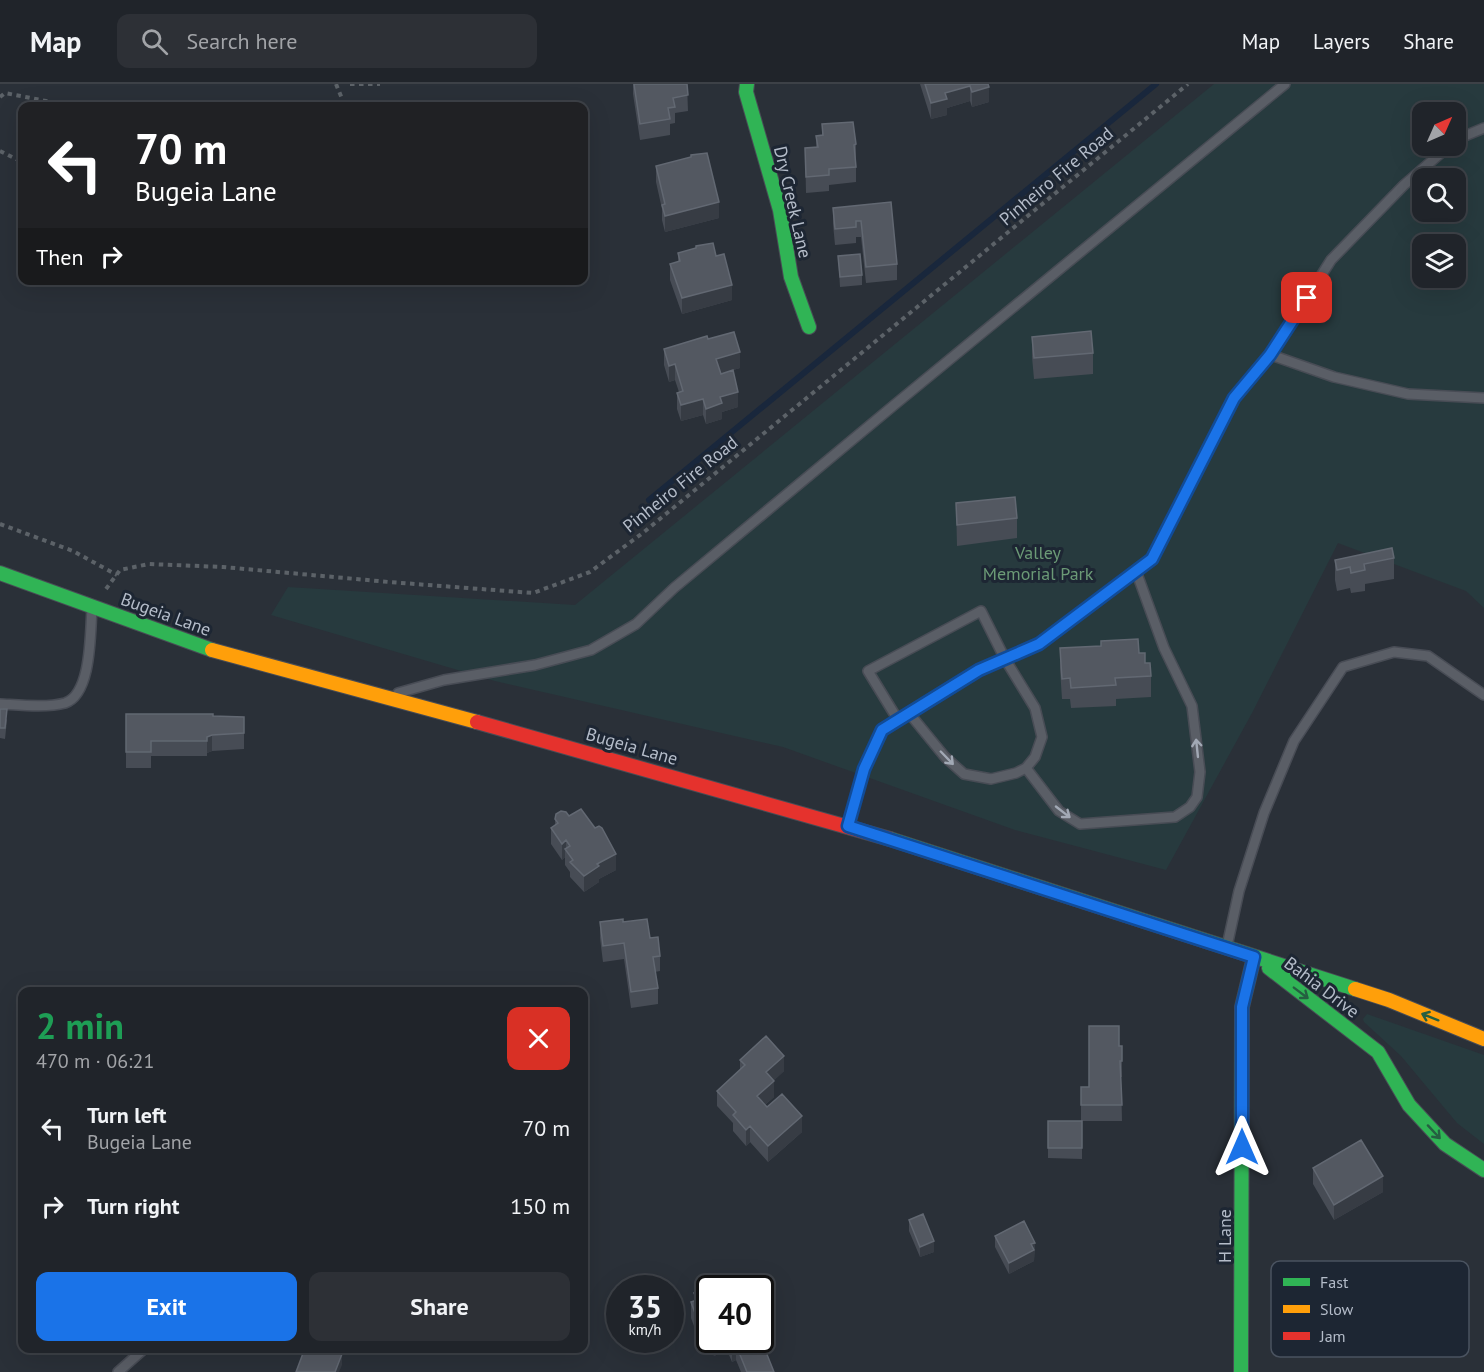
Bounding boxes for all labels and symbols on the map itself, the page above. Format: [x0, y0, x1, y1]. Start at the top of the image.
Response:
north arrow [1412, 102, 1466, 156]
street label: Pinheiro Fire Road [994, 122, 1118, 230]
street label: Dry Creek Lane [769, 144, 817, 260]
pin [1281, 272, 1332, 323]
street label: Pinheiro Fire Road [618, 431, 742, 537]
park label: Valley Memorial Park [983, 541, 1094, 585]
street label: Bugeia Lane [118, 587, 214, 641]
street label: Bugeia Lane [583, 722, 681, 770]
one-way arrow [1191, 739, 1202, 759]
one-way arrow [939, 750, 954, 765]
one-way arrow [1055, 806, 1071, 819]
street label: Bahia Drive [1280, 951, 1364, 1023]
one-way arrow [1292, 986, 1308, 999]
one-way arrow [1421, 1011, 1440, 1022]
position arrow [1210, 1115, 1274, 1179]
one-way arrow [1426, 1124, 1441, 1139]
street label: H Lane [1213, 1209, 1236, 1263]
legend [1271, 1261, 1469, 1357]
text: Fast [1320, 1272, 1349, 1292]
speed limit sign: 40 [696, 1275, 774, 1353]
text: Slow [1320, 1299, 1354, 1319]
text: Jam [1319, 1326, 1346, 1346]

